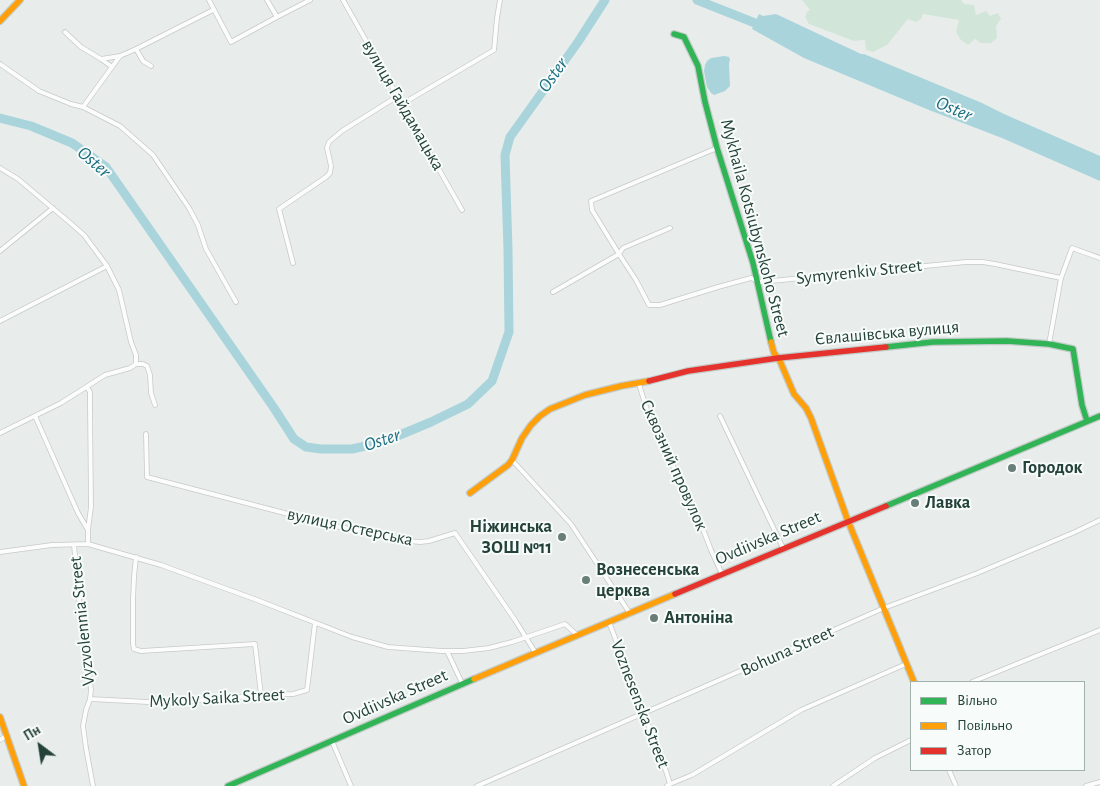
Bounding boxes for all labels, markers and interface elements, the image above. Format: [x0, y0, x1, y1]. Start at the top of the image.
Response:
street label: вулиця Гайдамацька [357, 36, 449, 174]
water label: Oster [533, 53, 573, 97]
water label: Oster [933, 91, 975, 127]
street label: Mykhaila Kotsiubynskoho Street [715, 117, 795, 339]
water label: Oster [73, 141, 115, 183]
street label: Symyrenkiv Street [795, 255, 923, 289]
street label: Євлашівська вулиця [814, 316, 960, 350]
street label: Сквозний провулок [635, 396, 713, 534]
water label: Oster [361, 423, 403, 457]
place label: Городок [1022, 457, 1082, 479]
marker: Городок [1006, 462, 1018, 474]
place label: Лавка [925, 492, 970, 514]
marker: Лавка [909, 497, 921, 509]
street label: вулиця Остерська [285, 503, 415, 551]
street label: Ovdiivska Street [712, 506, 824, 570]
place label: Ніжинська ЗОШ №11 [470, 516, 552, 558]
marker: Ніжинська ЗОШ №11 [556, 531, 568, 543]
street label: Vyzvolennia Street [64, 555, 100, 687]
place label: Вознесенська церква [596, 559, 699, 602]
marker: Вознесенська церква [580, 574, 592, 586]
place label: Антоніна [664, 607, 733, 629]
marker: Антоніна [648, 612, 660, 624]
street label: Bohuna Street [737, 621, 837, 681]
street label: Voznesenska Street [606, 637, 674, 771]
street label: Ovdiivska Street [339, 664, 451, 730]
legend [910, 681, 1085, 771]
street label: Mykoly Saika Street [149, 684, 285, 712]
text: Вільно [957, 693, 997, 708]
text: Повільно [957, 718, 1013, 733]
north arrow [15, 721, 65, 771]
text: Пн [21, 723, 43, 744]
text: Затор [957, 743, 991, 758]

